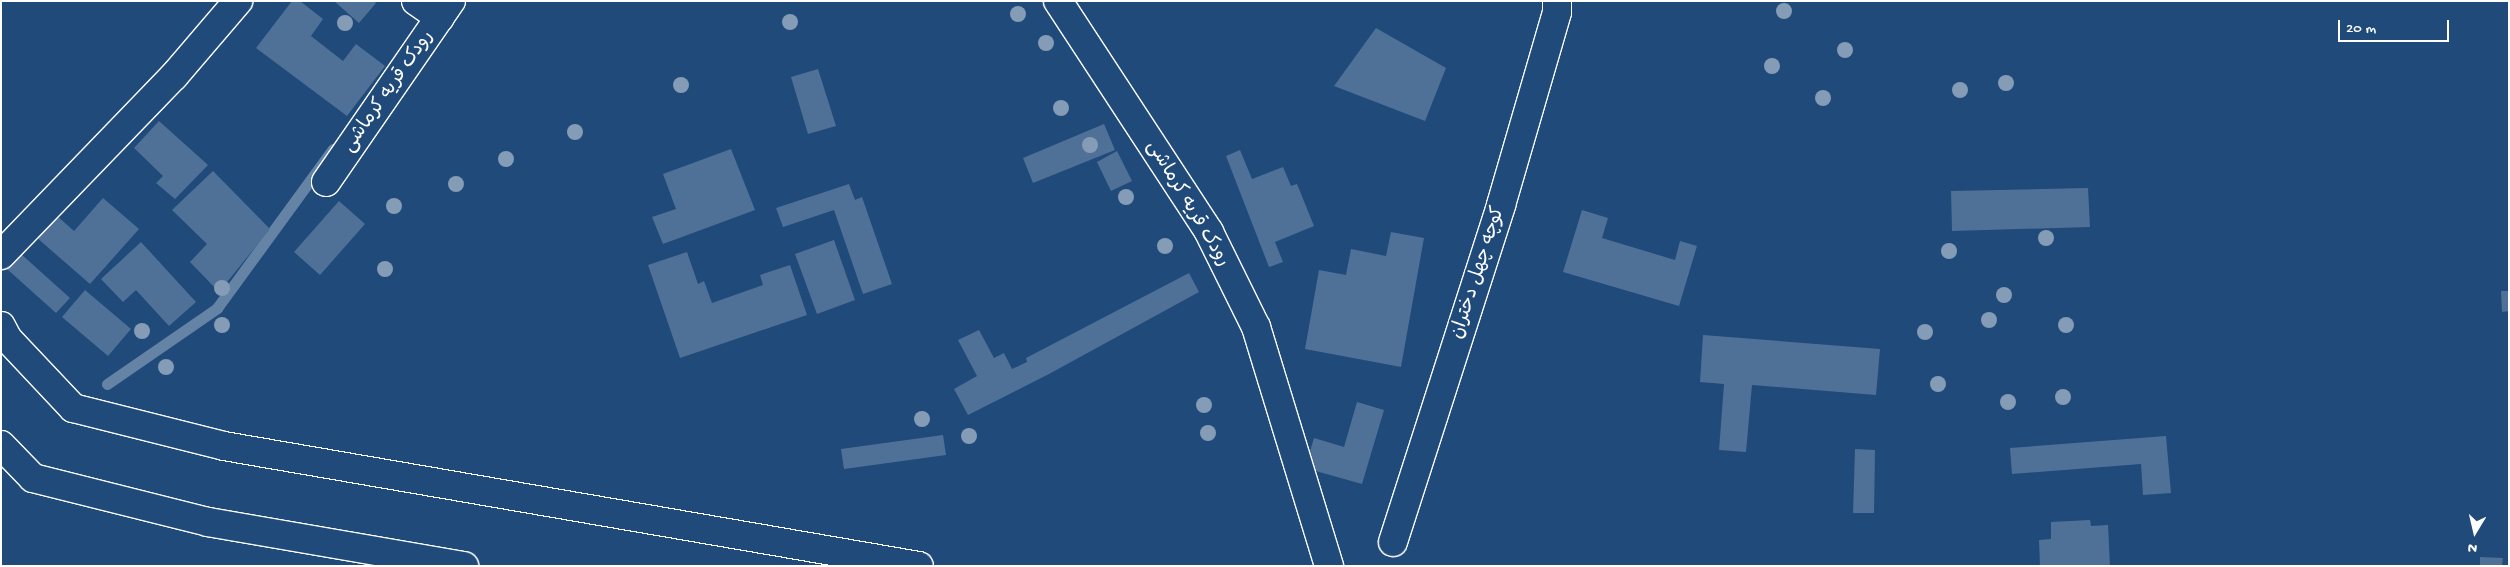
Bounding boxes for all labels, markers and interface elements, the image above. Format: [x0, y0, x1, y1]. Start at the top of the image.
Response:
scale bar [2340, 10, 2451, 42]
text: 20 m [2346, 20, 2376, 38]
street label: رودک قریه کرماشی [339, 27, 439, 157]
street label: رودک قریه کرماشی [1140, 137, 1234, 271]
street label: کوچه چهل دختران [1447, 204, 1511, 342]
north arrow [2450, 507, 2500, 557]
text: N [2467, 538, 2478, 556]

